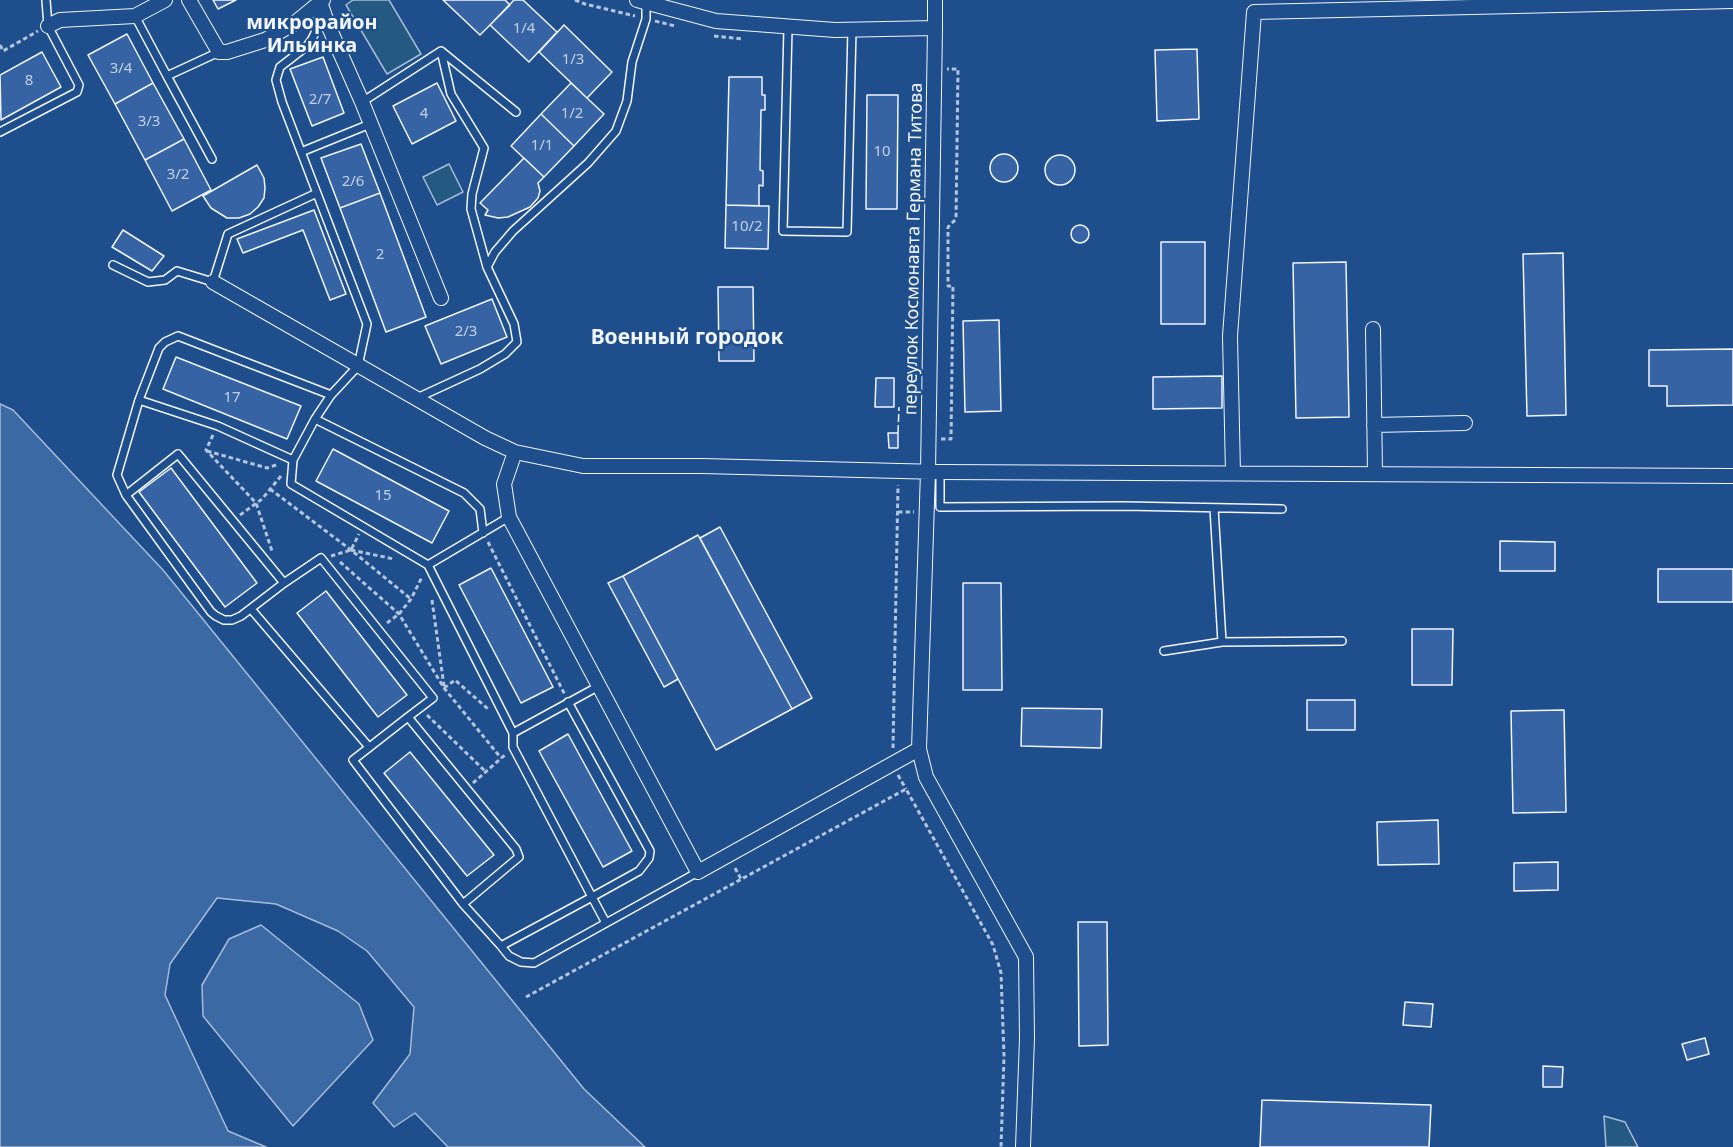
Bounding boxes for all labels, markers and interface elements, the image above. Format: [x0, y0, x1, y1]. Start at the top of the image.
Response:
district label: микрорайон Ильинка [246, 11, 378, 58]
house number: 1/4 [513, 20, 535, 38]
house number: 1/3 [562, 51, 584, 69]
house number: 3/4 [110, 60, 132, 78]
house number: 8 [25, 72, 33, 90]
street label: переулок Космонавта Германа Титова [900, 83, 928, 415]
house number: 2/7 [309, 91, 331, 109]
house number: 4 [420, 105, 428, 123]
house number: 1/2 [561, 105, 583, 123]
house number: 3/3 [138, 113, 160, 131]
house number: 1/1 [531, 137, 553, 155]
house number: 10 [873, 143, 891, 161]
house number: 3/2 [167, 166, 189, 184]
house number: 2/6 [342, 173, 364, 191]
house number: 10/2 [731, 218, 763, 236]
house number: 2 [376, 246, 384, 264]
house number: 2/3 [455, 323, 477, 341]
district label: Военный городок [591, 325, 783, 351]
house number: 17 [223, 389, 241, 407]
house number: 15 [374, 487, 392, 505]

